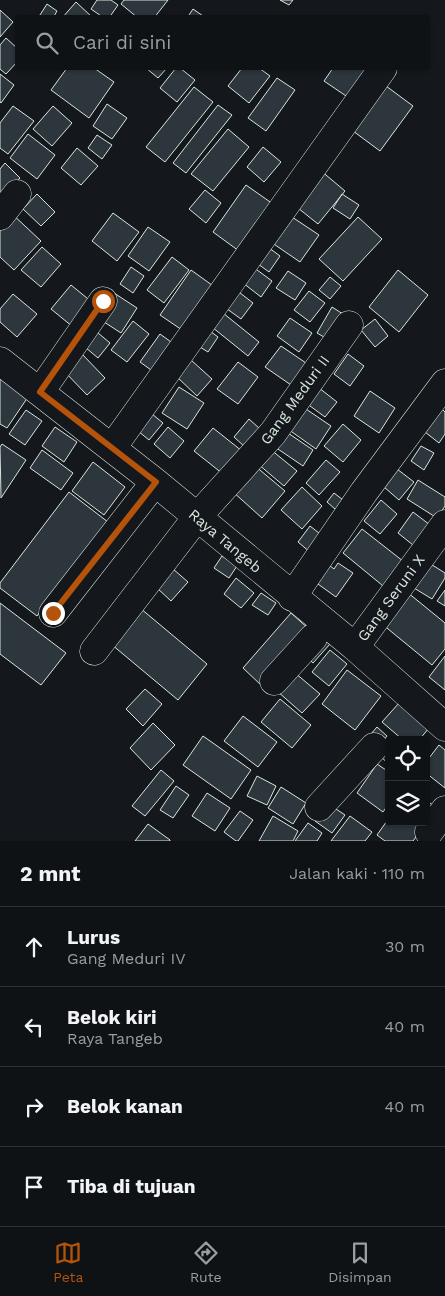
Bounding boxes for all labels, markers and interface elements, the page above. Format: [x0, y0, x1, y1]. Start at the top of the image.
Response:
search box [15, 15, 430, 70]
icon: search [33, 29, 61, 57]
text: Cari di sini [73, 31, 171, 54]
route start [92, 290, 115, 313]
street label: Gang Meduri II [257, 352, 333, 448]
street label: Raya Tangeb [185, 505, 265, 577]
street label: Gang Seruni X [354, 551, 428, 645]
route end [42, 602, 65, 625]
map controls [385, 736, 430, 826]
button: locate [385, 736, 430, 781]
button: layers [385, 781, 430, 826]
text: 2 mnt [20, 861, 80, 886]
text: Jalan kaki · 110 m [289, 864, 425, 883]
text: Lurus [67, 926, 120, 949]
icon: ahead [20, 933, 48, 961]
text: 30 m [385, 937, 425, 956]
text: Gang Meduri IV [67, 949, 186, 968]
text: Belok kiri [67, 1006, 157, 1029]
icon: left [20, 1013, 48, 1041]
text: 40 m [385, 1017, 425, 1036]
text: Raya Tangeb [67, 1029, 163, 1048]
icon: right [20, 1093, 48, 1121]
text: Belok kanan [67, 1095, 183, 1118]
text: 40 m [385, 1097, 425, 1116]
icon: arrive [20, 1173, 48, 1201]
text: Tiba di tujuan [67, 1175, 196, 1198]
tab: Peta [53, 1239, 83, 1285]
tab: Rute [190, 1239, 222, 1285]
tab: Disimpan [328, 1239, 392, 1285]

